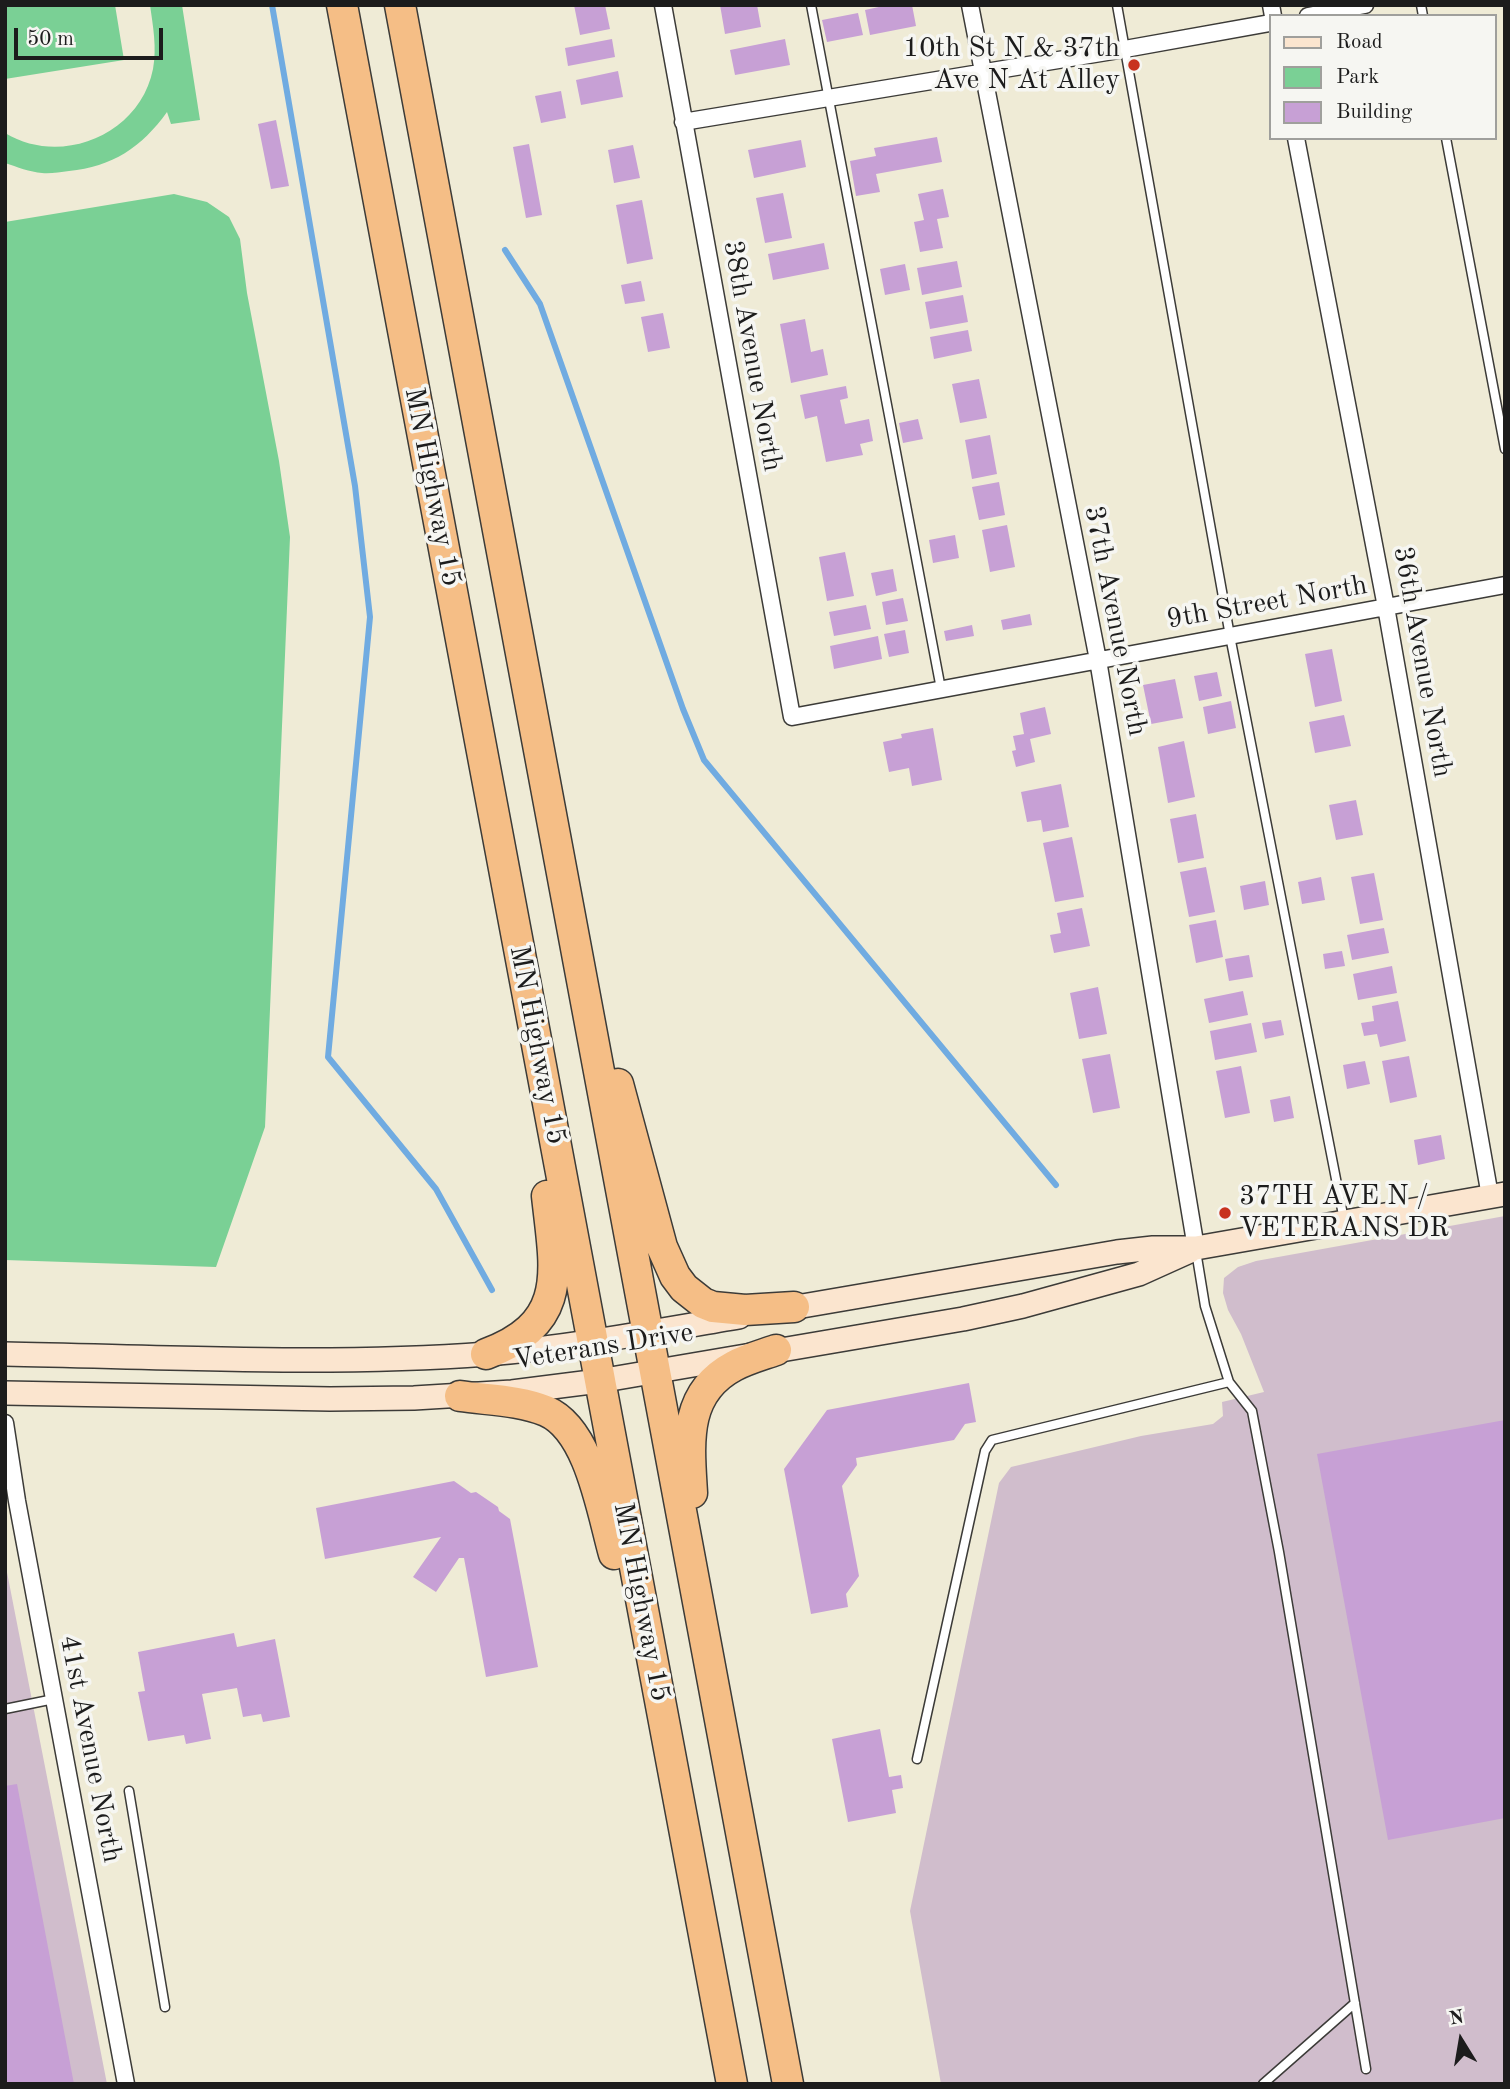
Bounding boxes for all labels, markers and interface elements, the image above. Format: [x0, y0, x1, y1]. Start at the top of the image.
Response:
scale bar [18, 14, 166, 58]
legend [1268, 14, 1496, 140]
text: 50 m [27, 29, 74, 50]
place label: 10th St N & 37th Ave N At Alley [903, 32, 1120, 98]
text: Road [1336, 32, 1383, 53]
marker: 10th St N & 37th Ave N At Alley [1126, 57, 1142, 73]
text: Park [1336, 67, 1379, 88]
text: Building [1336, 102, 1412, 123]
street label: 38th Avenue North [715, 238, 789, 474]
street label: MN Highway 15 [396, 385, 468, 589]
street label: 37th Avenue North [1076, 503, 1154, 739]
street label: 36th Avenue North [1385, 544, 1459, 780]
street label: 9th Street North [1164, 569, 1370, 637]
street label: MN Highway 15 [501, 943, 573, 1147]
place label: 37TH AVE N / VETERANS DR [1239, 1180, 1449, 1246]
marker: 37TH AVE N / VETERANS DR [1217, 1205, 1233, 1221]
street label: Veterans Drive [510, 1316, 696, 1378]
street label: MN Highway 15 [605, 1500, 677, 1704]
street label: 41st Avenue North [51, 1632, 129, 1866]
north arrow [1426, 2005, 1496, 2075]
text: N [1448, 2008, 1466, 2030]

